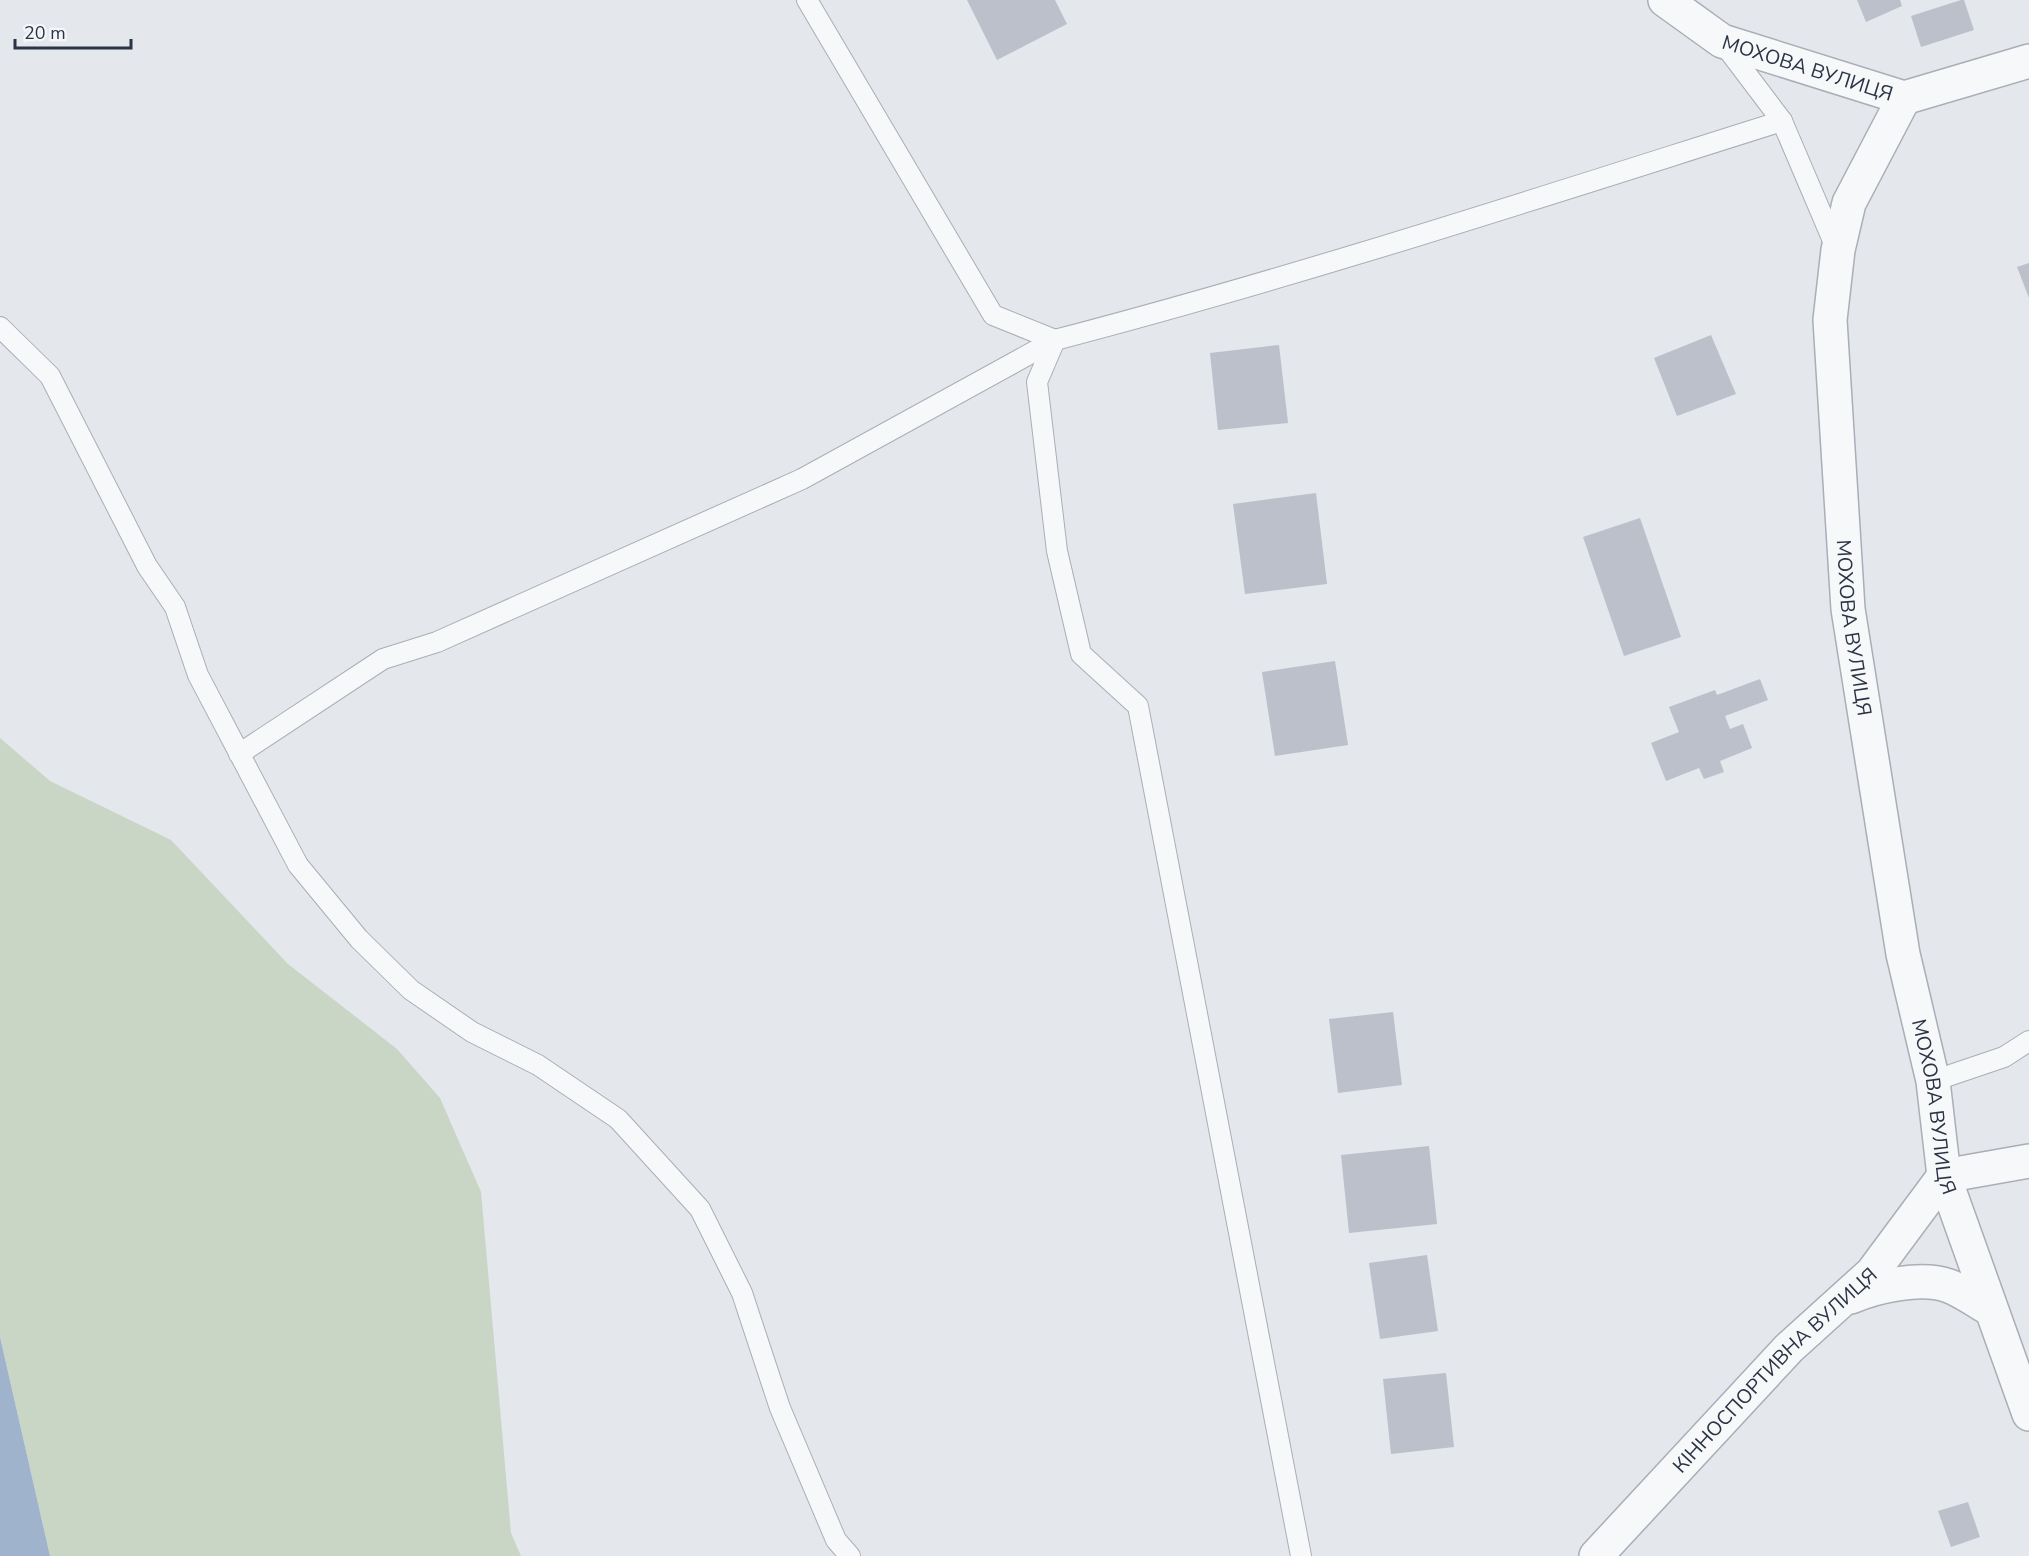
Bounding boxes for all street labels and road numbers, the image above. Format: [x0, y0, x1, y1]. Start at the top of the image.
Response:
street label: МОХОВА ВУЛИЦЯ [1719, 29, 1896, 108]
street label: МОХОВА ВУЛИЦЯ [1830, 539, 1878, 718]
street label: МОХОВА ВУЛИЦЯ [1905, 1016, 1962, 1198]
street label: КІННОСПОРТИВНА ВУЛИЦЯ [1667, 1262, 1883, 1479]

